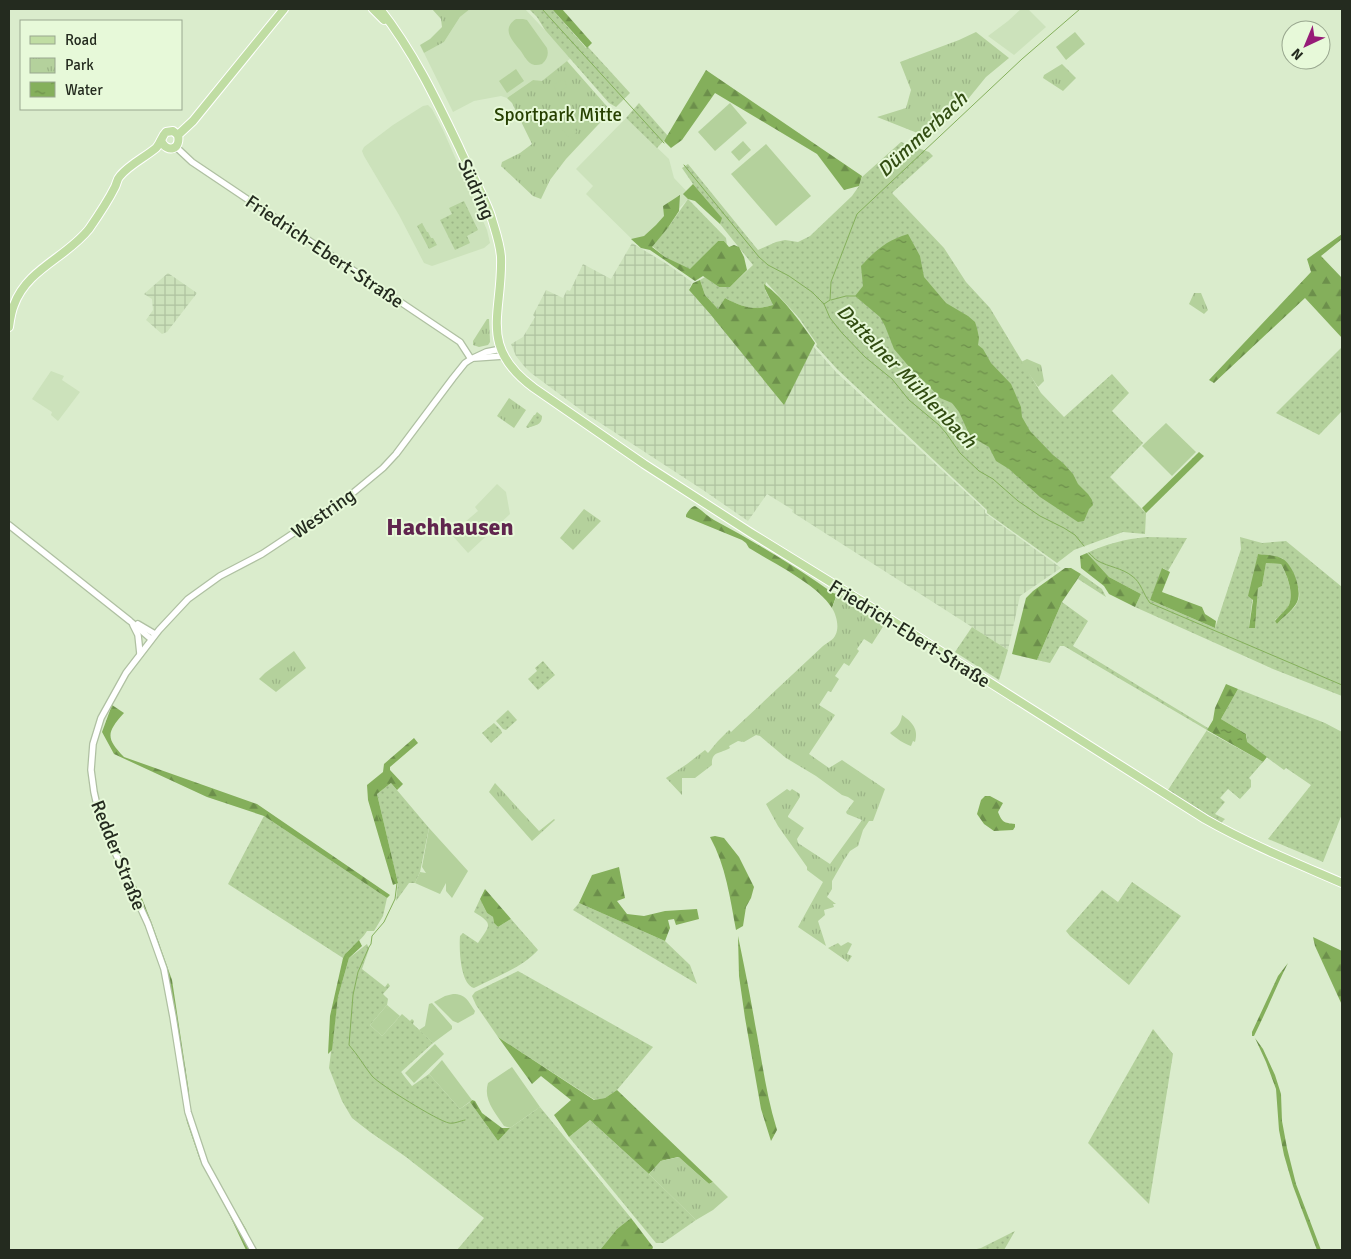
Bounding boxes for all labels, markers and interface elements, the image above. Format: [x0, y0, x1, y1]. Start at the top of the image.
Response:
legend [20, 20, 182, 110]
north arrow [1281, 20, 1331, 70]
text: Road [65, 31, 97, 49]
text: N [1288, 44, 1307, 63]
text: Park [65, 56, 94, 74]
text: Water [65, 81, 103, 99]
water label: Dümmerbach [872, 86, 973, 182]
park label: Sportpark Mitte [494, 103, 622, 127]
street label: Südring [452, 155, 500, 223]
street label: Friedrich-Ebert-Straße [241, 190, 408, 314]
water label: Dattelner Mühlenbach [831, 299, 983, 454]
street label: Westring [287, 483, 360, 545]
district label: Hachhausen [386, 512, 514, 542]
street label: Friedrich-Ebert-Straße [824, 574, 995, 693]
street label: Redder Straße [85, 797, 151, 914]

